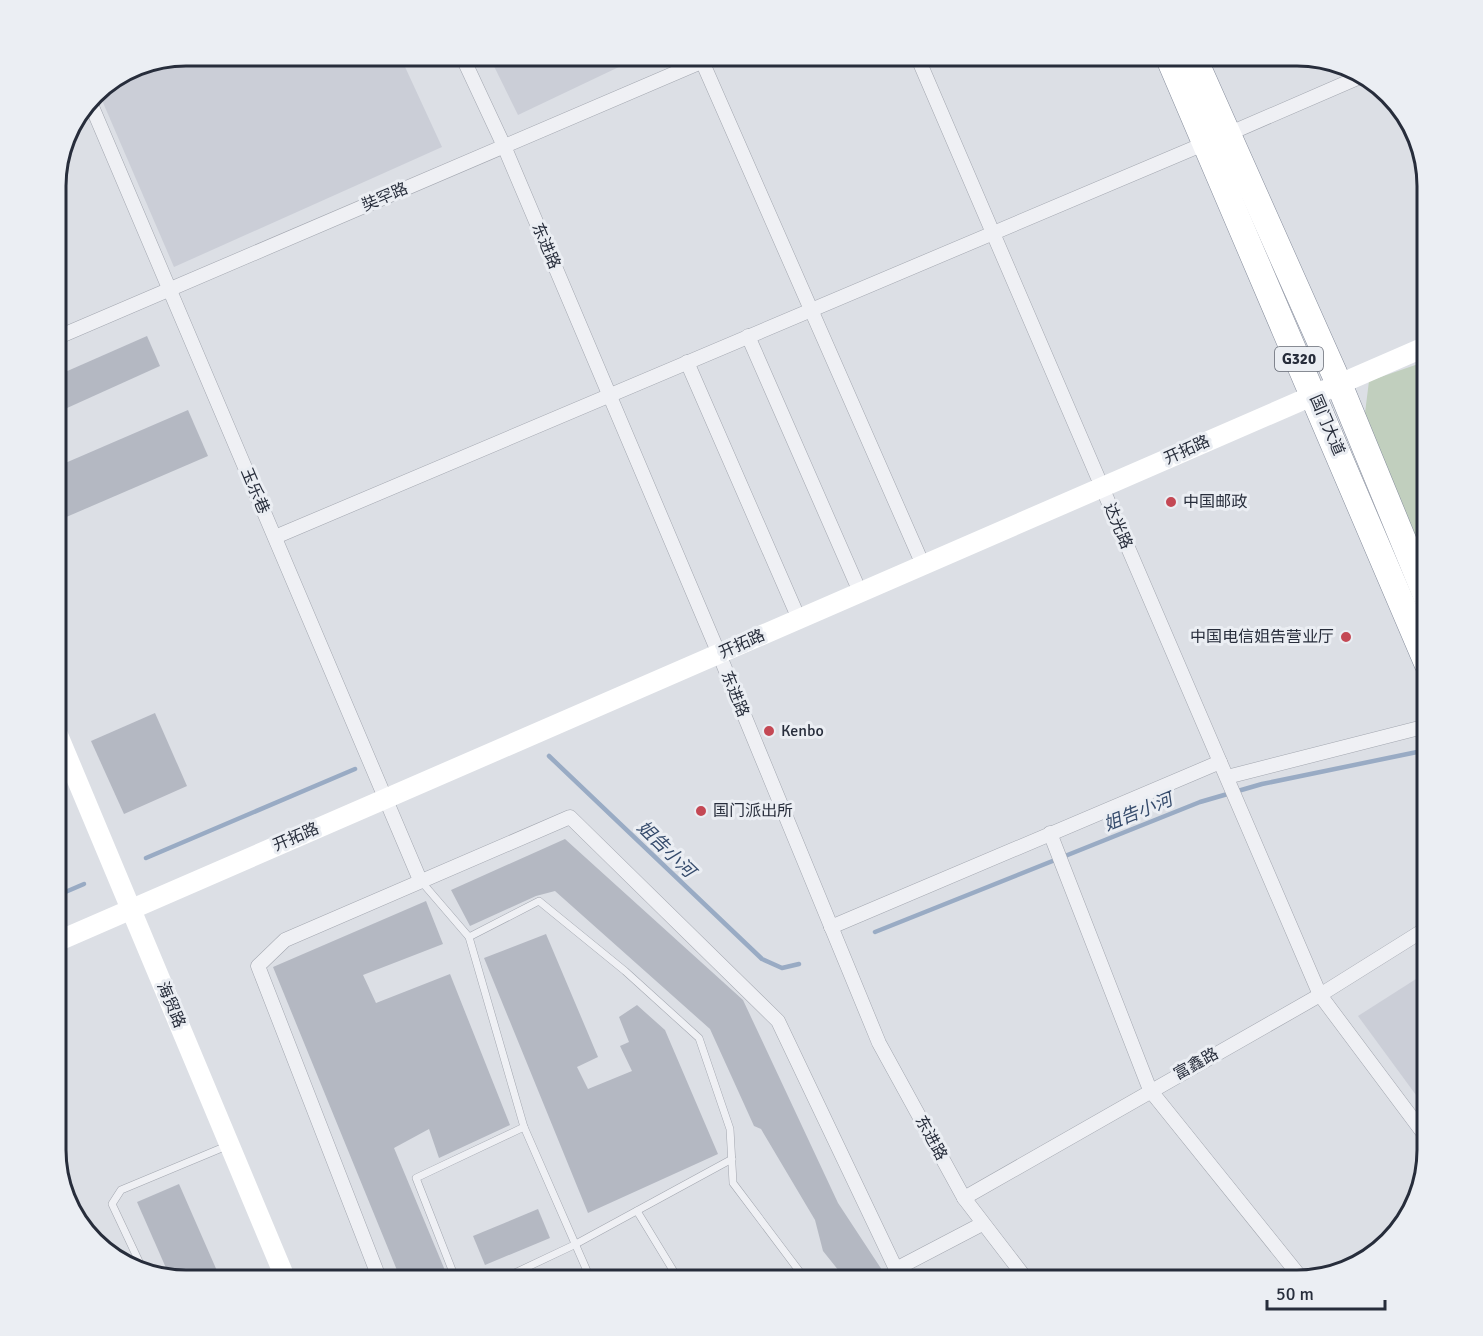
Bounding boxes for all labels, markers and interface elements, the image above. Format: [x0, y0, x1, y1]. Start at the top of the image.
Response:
street label: 奘罕路 [359, 178, 411, 216]
street label: 东进路 [527, 220, 565, 272]
road number: G320 [1275, 347, 1323, 371]
street label: 国门大道 [1305, 392, 1349, 458]
street label: 开拓路 [1161, 431, 1213, 469]
street label: 玉乐巷 [236, 465, 274, 517]
place label: 中国邮政 [1183, 492, 1247, 512]
marker: 中国邮政 [1164, 495, 1178, 509]
street label: 达光路 [1099, 500, 1137, 552]
street label: 开拓路 [716, 625, 768, 663]
place label: 中国电信姐告营业厅 [1190, 627, 1334, 647]
marker: 中国电信姐告营业厅 [1339, 630, 1353, 644]
street label: 东进路 [717, 668, 753, 720]
place label: Kenbo [781, 721, 824, 741]
marker: Kenbo [762, 724, 776, 738]
water label: 姐告小河 [1101, 787, 1178, 836]
place label: 国门派出所 [713, 801, 793, 821]
marker: 国门派出所 [694, 804, 708, 818]
water label: 姐告小河 [632, 816, 702, 884]
street label: 开拓路 [270, 818, 322, 856]
street label: 海贸路 [152, 979, 190, 1031]
street label: 富鑫路 [1170, 1044, 1222, 1084]
street label: 东进路 [911, 1112, 951, 1164]
scale bar [1267, 1273, 1386, 1311]
text: 50 m [1276, 1283, 1314, 1305]

